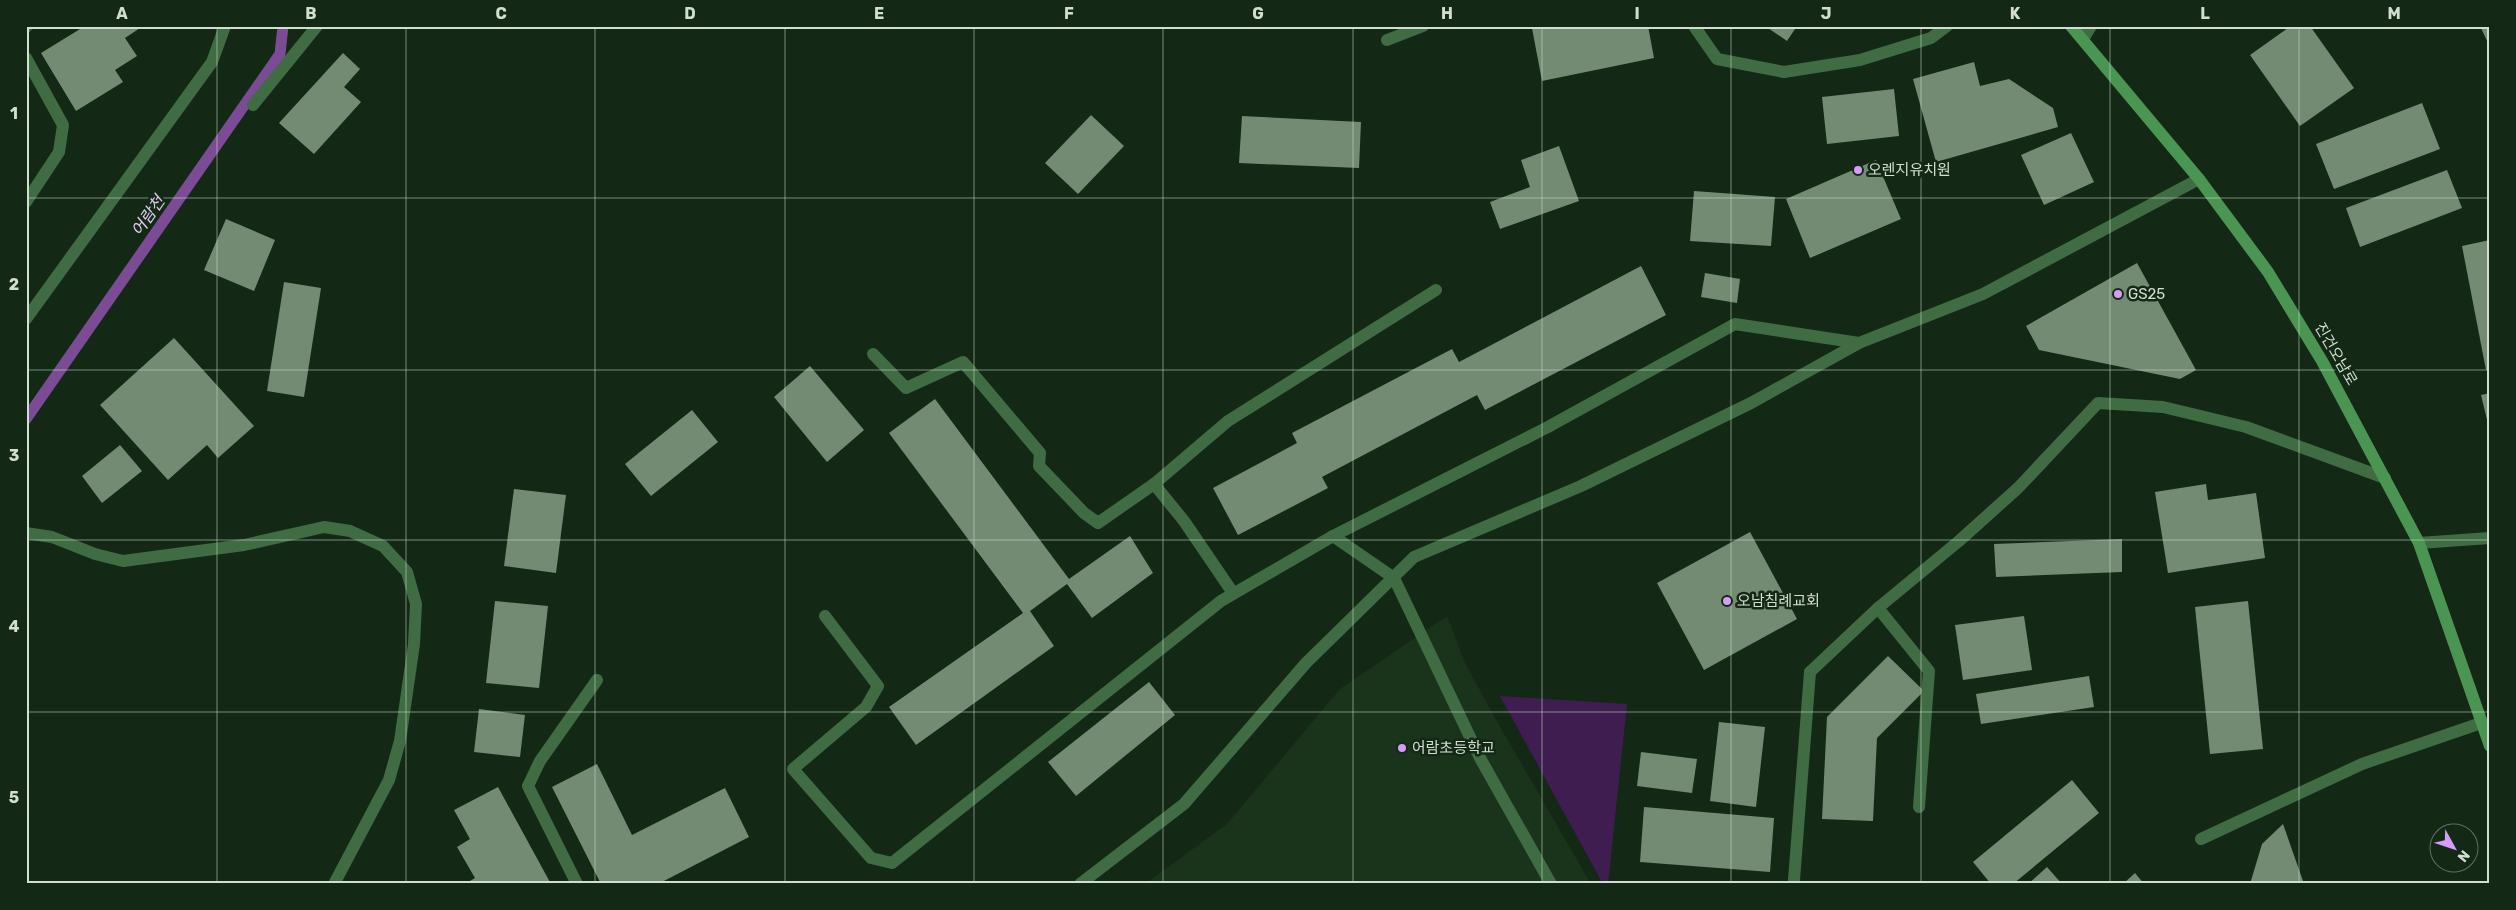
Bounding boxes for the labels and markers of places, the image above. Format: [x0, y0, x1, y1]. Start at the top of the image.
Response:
place label: 오렌지유치원 [1868, 161, 1951, 179]
marker: 오렌지유치원 [1852, 164, 1864, 176]
place label: GS25 [2128, 285, 2165, 303]
marker: GS25 [2112, 288, 2124, 300]
place label: 오남침례교회 [1737, 592, 1820, 610]
marker: 오남침례교회 [1721, 595, 1733, 607]
place label: 어람초등학교 [1412, 739, 1495, 757]
marker: 어람초등학교 [1396, 742, 1408, 754]

